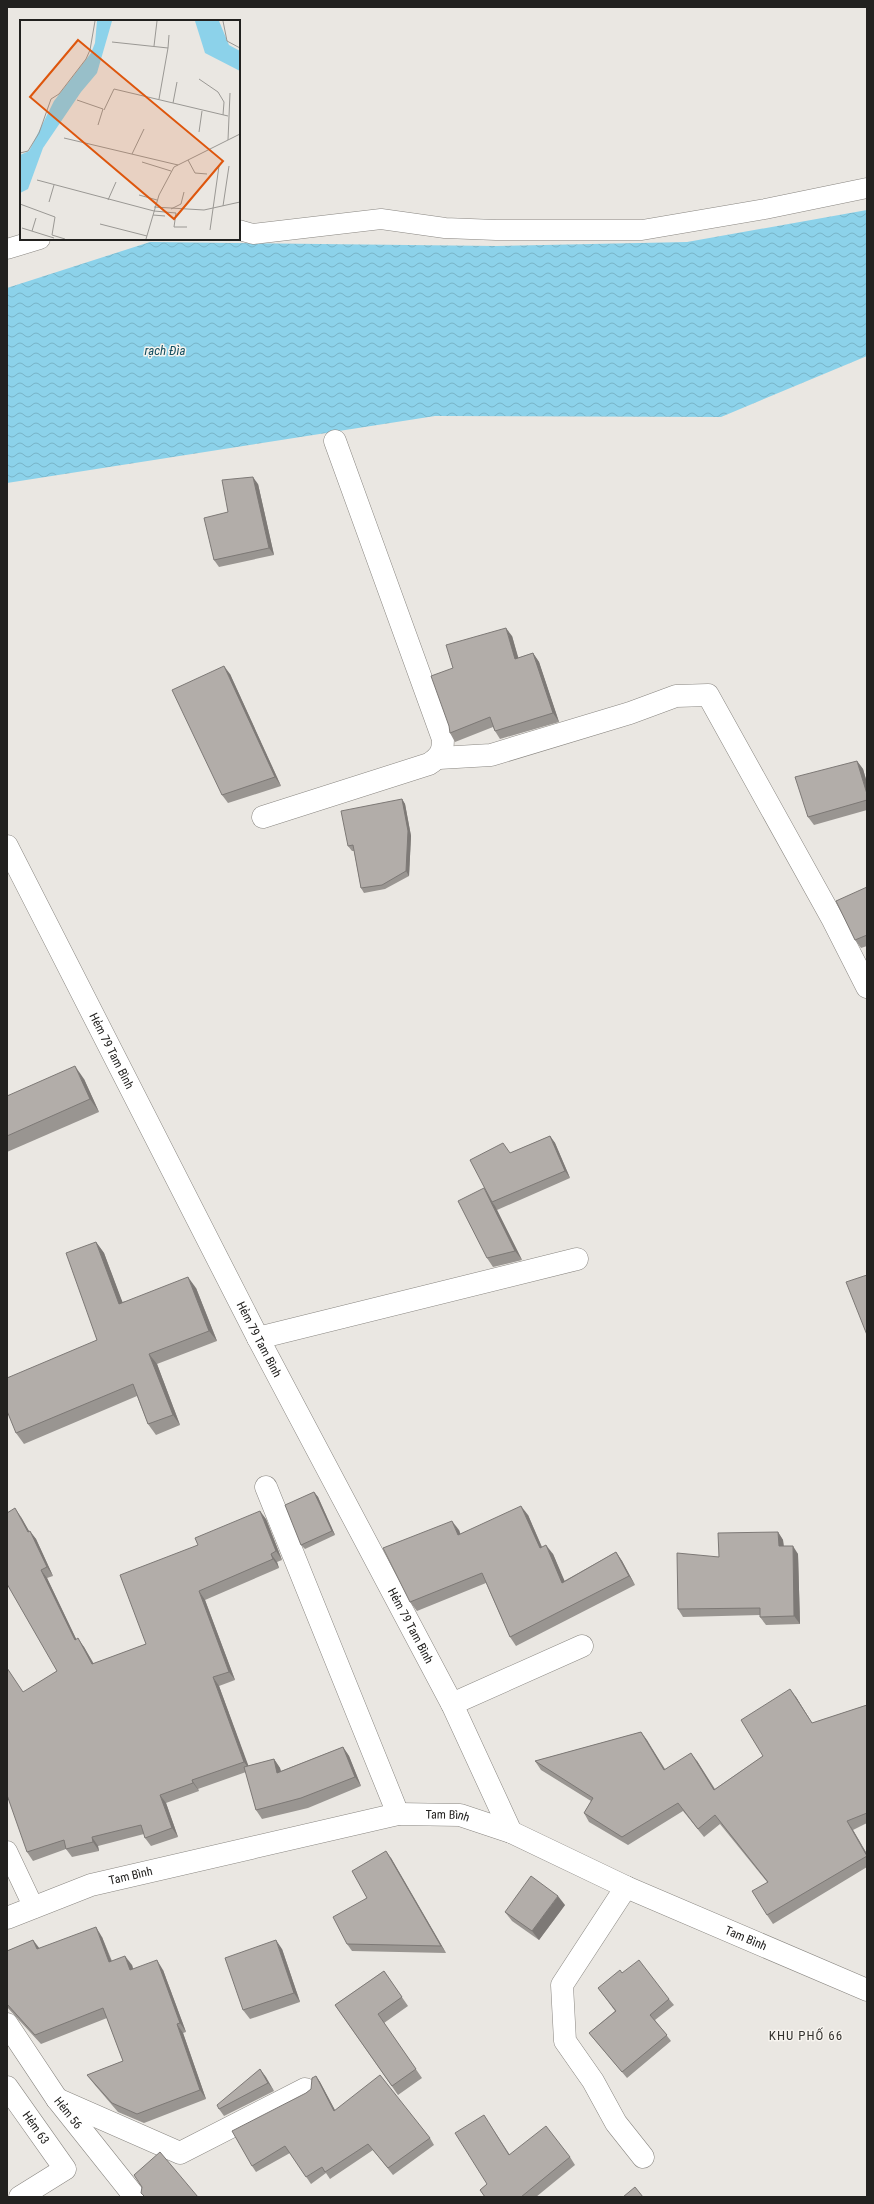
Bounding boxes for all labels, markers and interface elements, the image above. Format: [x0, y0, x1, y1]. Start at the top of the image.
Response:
inset map [20, 20, 240, 240]
water label: rạch Đìa [145, 343, 185, 358]
street label: Hẻm 79 Tam Bình [86, 1011, 137, 1091]
street label: Hẻm 79 Tam Bình [234, 1299, 285, 1380]
street label: Hẻm 79 Tam Bình [385, 1586, 436, 1666]
street label: Tam Bình [425, 1807, 472, 1825]
street label: Tam Bình [108, 1864, 154, 1888]
street label: Tam Bình [723, 1923, 769, 1953]
district label: KHU PHỐ 66 [769, 2027, 843, 2043]
street label: Hẻm 56 [51, 2094, 85, 2132]
street label: Hẻm 63 [20, 2109, 52, 2147]

